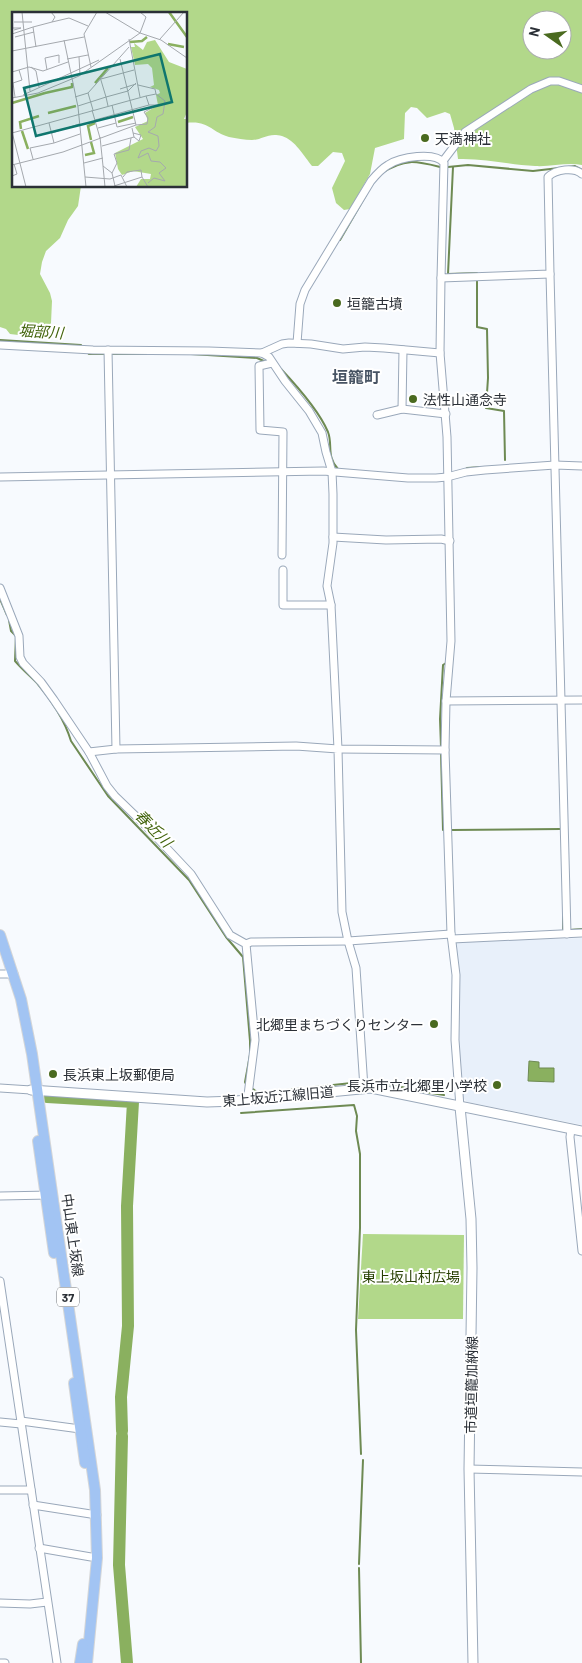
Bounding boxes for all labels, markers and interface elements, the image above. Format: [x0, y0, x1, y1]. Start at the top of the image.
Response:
north arrow [522, 10, 572, 60]
inset map [12, 12, 188, 188]
text: N [525, 25, 543, 38]
place label: 天満神社 [435, 130, 491, 147]
marker: 天満神社 [419, 132, 431, 144]
place label: 垣籠古墳 [347, 295, 403, 312]
marker: 垣籠古墳 [331, 297, 343, 309]
water label: 堀部川 [18, 320, 66, 342]
district label: 垣籠町 [332, 367, 380, 386]
place label: 法性山通念寺 [423, 391, 507, 408]
marker: 法性山通念寺 [407, 393, 419, 405]
water label: 春近川 [132, 806, 177, 852]
place label: 北郷里まちづくりセンター [256, 1016, 424, 1033]
marker: 北郷里まちづくりセンター [428, 1018, 440, 1030]
place label: 長浜東上坂郵便局 [63, 1066, 175, 1083]
marker: 長浜東上坂郵便局 [47, 1068, 59, 1080]
place label: 長浜市立北郷里小学校 [347, 1077, 487, 1094]
marker: 長浜市立北郷里小学校 [491, 1079, 503, 1091]
street label: 東上坂近江線旧道 [221, 1083, 335, 1109]
street label: 中山東上坂線 [59, 1192, 87, 1278]
park label: 東上坂山村広場 [362, 1268, 460, 1285]
road number: 37 [57, 1288, 79, 1306]
street label: 市道垣籠加納線 [462, 1336, 480, 1434]

